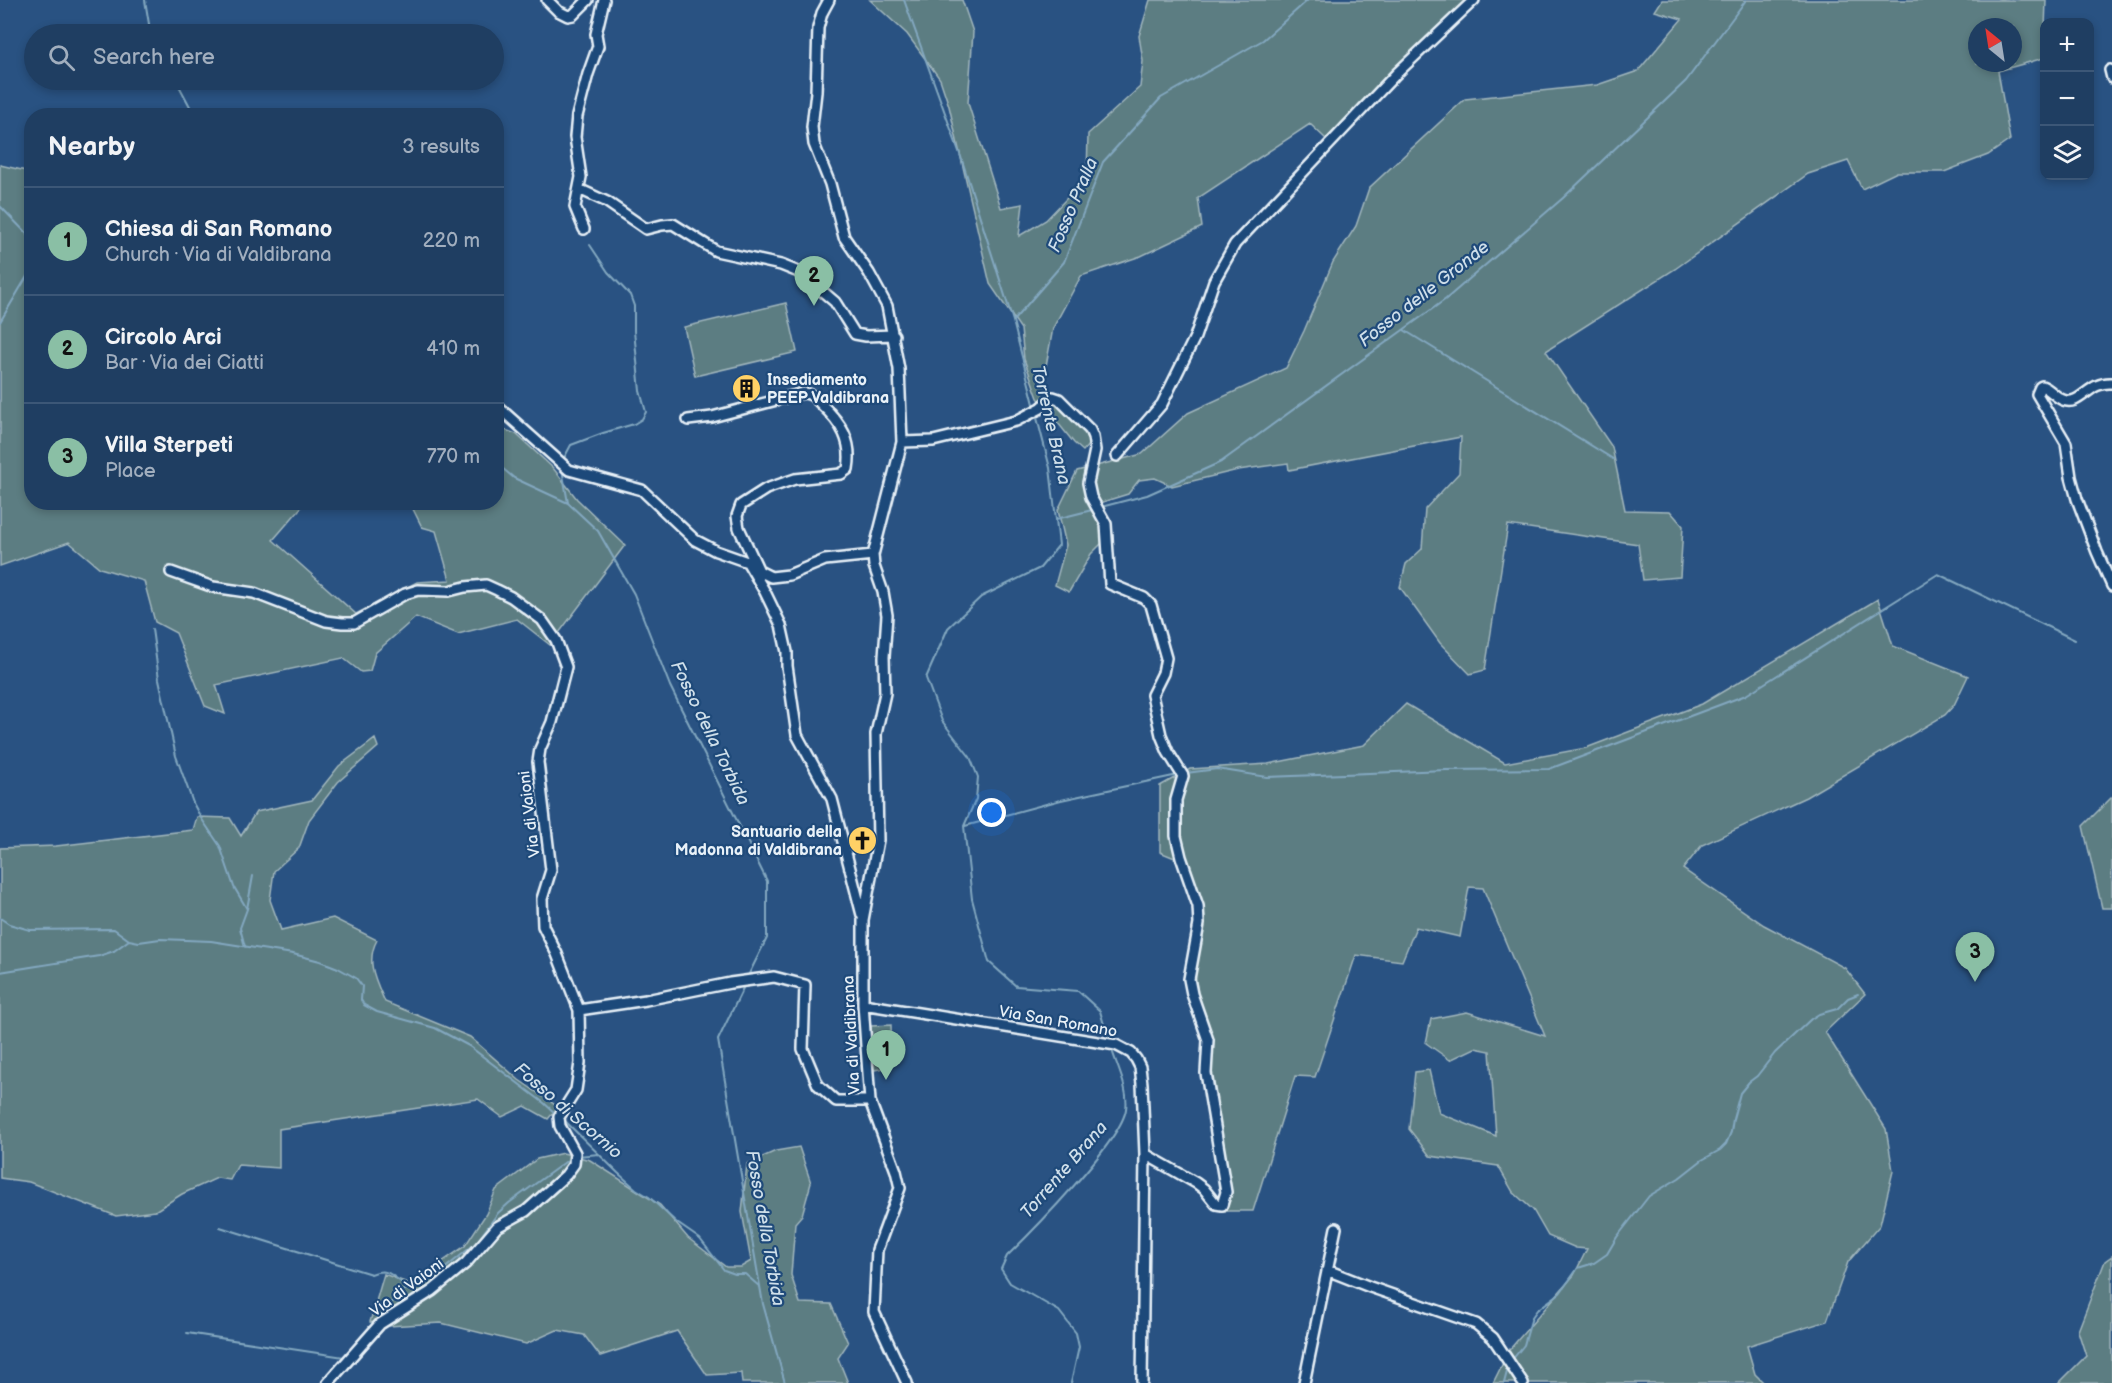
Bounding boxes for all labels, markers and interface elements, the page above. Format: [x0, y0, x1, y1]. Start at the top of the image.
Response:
north arrow [1968, 18, 2022, 72]
map controls [2040, 18, 2094, 180]
button: + [2040, 18, 2094, 72]
search box [24, 24, 504, 90]
icon: search [45, 41, 78, 74]
text: Search here [93, 44, 215, 71]
button: − [2040, 72, 2094, 126]
button: layers [2040, 126, 2094, 180]
text: Nearby [48, 132, 135, 163]
text: 3 results [402, 135, 480, 159]
water label: Fosso Pralla [1044, 155, 1102, 255]
text: Chiesa di San Romano [105, 216, 332, 243]
text: 1 [63, 229, 72, 253]
text: 220 m [423, 229, 480, 253]
water label: Fosso delle Gronde [1355, 237, 1493, 351]
text: Church · Via di Valdibrana [105, 243, 332, 267]
pin: 2 [794, 256, 834, 306]
text: Circolo Arci [105, 324, 222, 351]
text: 2 [62, 337, 73, 361]
text: 410 m [426, 337, 480, 361]
text: Bar · Via dei Ciatti [105, 351, 264, 375]
water label: Torrente Brana [1027, 363, 1075, 487]
place label: Insediamento PEEP Valdibrana [767, 371, 889, 408]
building icon: Insediamento PEEP Valdibrana [730, 373, 762, 405]
text: Villa Sterpeti [105, 432, 233, 459]
text: 3 [62, 445, 73, 469]
text: 770 m [427, 445, 480, 469]
text: Place [105, 459, 156, 483]
water label: Fosso della Torbida [666, 657, 754, 809]
street label: Via di Vaioni [515, 770, 545, 858]
your location [977, 798, 1006, 827]
place label: Santuario della Madonna di Valdibrana [675, 823, 842, 860]
church icon: Santuario della Madonna di Valdibrana [847, 825, 879, 857]
pin: 3 [1956, 932, 1994, 982]
street label: Via di Valdibrana [839, 975, 865, 1095]
street label: Via San Romano [997, 1002, 1119, 1042]
pin: 1 [866, 1030, 906, 1080]
water label: Fosso di Scornio [510, 1058, 626, 1164]
water label: Torrente Brana [1016, 1117, 1112, 1223]
water label: Fosso della Torbida [741, 1148, 789, 1308]
street label: Via di Vaioni [366, 1255, 448, 1321]

